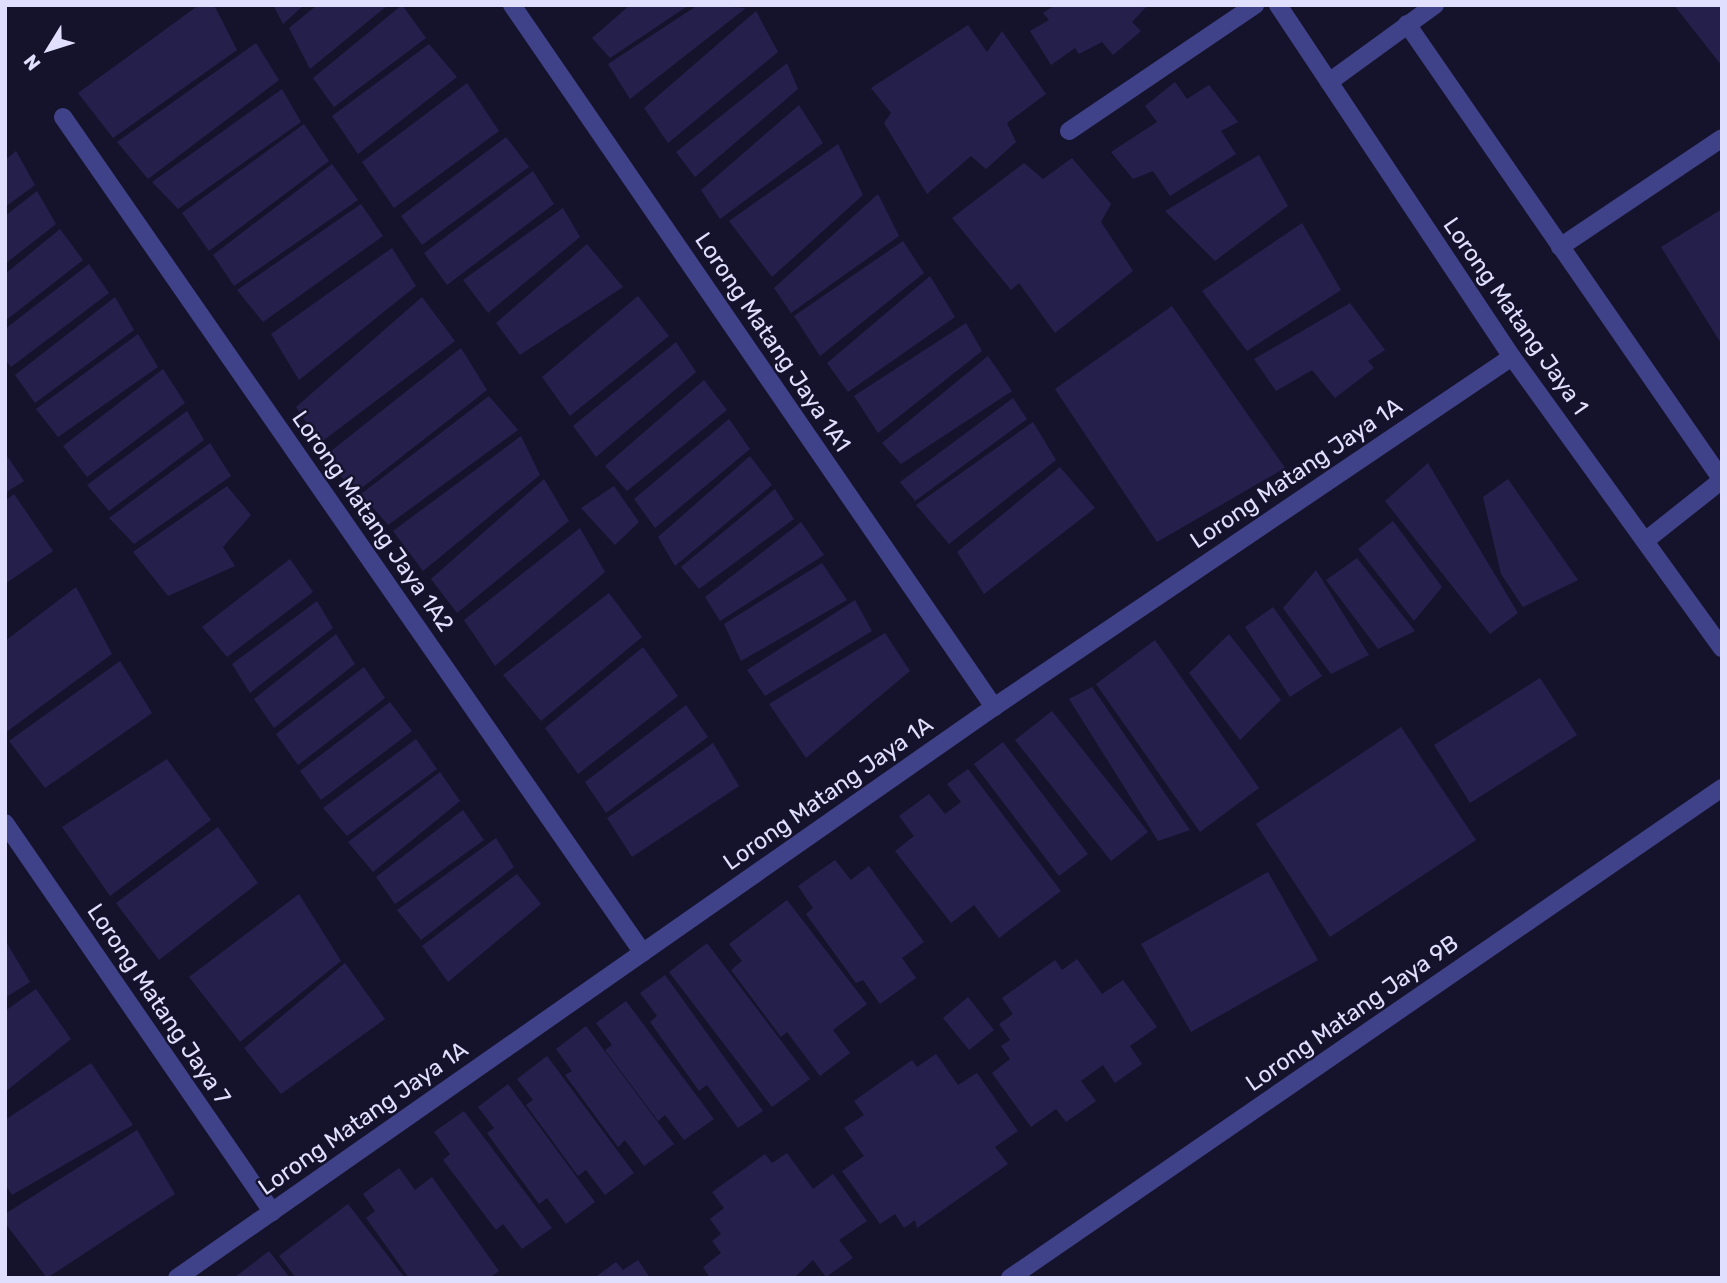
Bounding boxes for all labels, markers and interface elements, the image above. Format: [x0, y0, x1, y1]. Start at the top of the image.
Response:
north arrow [14, 14, 84, 84]
text: N [19, 50, 45, 75]
street label: Lorong Matang Jaya 1 [1438, 212, 1594, 420]
street label: Lorong Matang Jaya 1A1 [689, 227, 857, 457]
street label: Lorong Matang Jaya 1A [1185, 392, 1407, 554]
street label: Lorong Matang Jaya 1A2 [286, 405, 460, 637]
street label: Lorong Matang Jaya 1A [718, 710, 938, 876]
street label: Lorong Matang Jaya 7 [82, 898, 236, 1110]
street label: Lorong Matang Jaya 9B [1240, 929, 1464, 1097]
street label: Lorong Matang Jaya 1A [253, 1035, 473, 1201]

